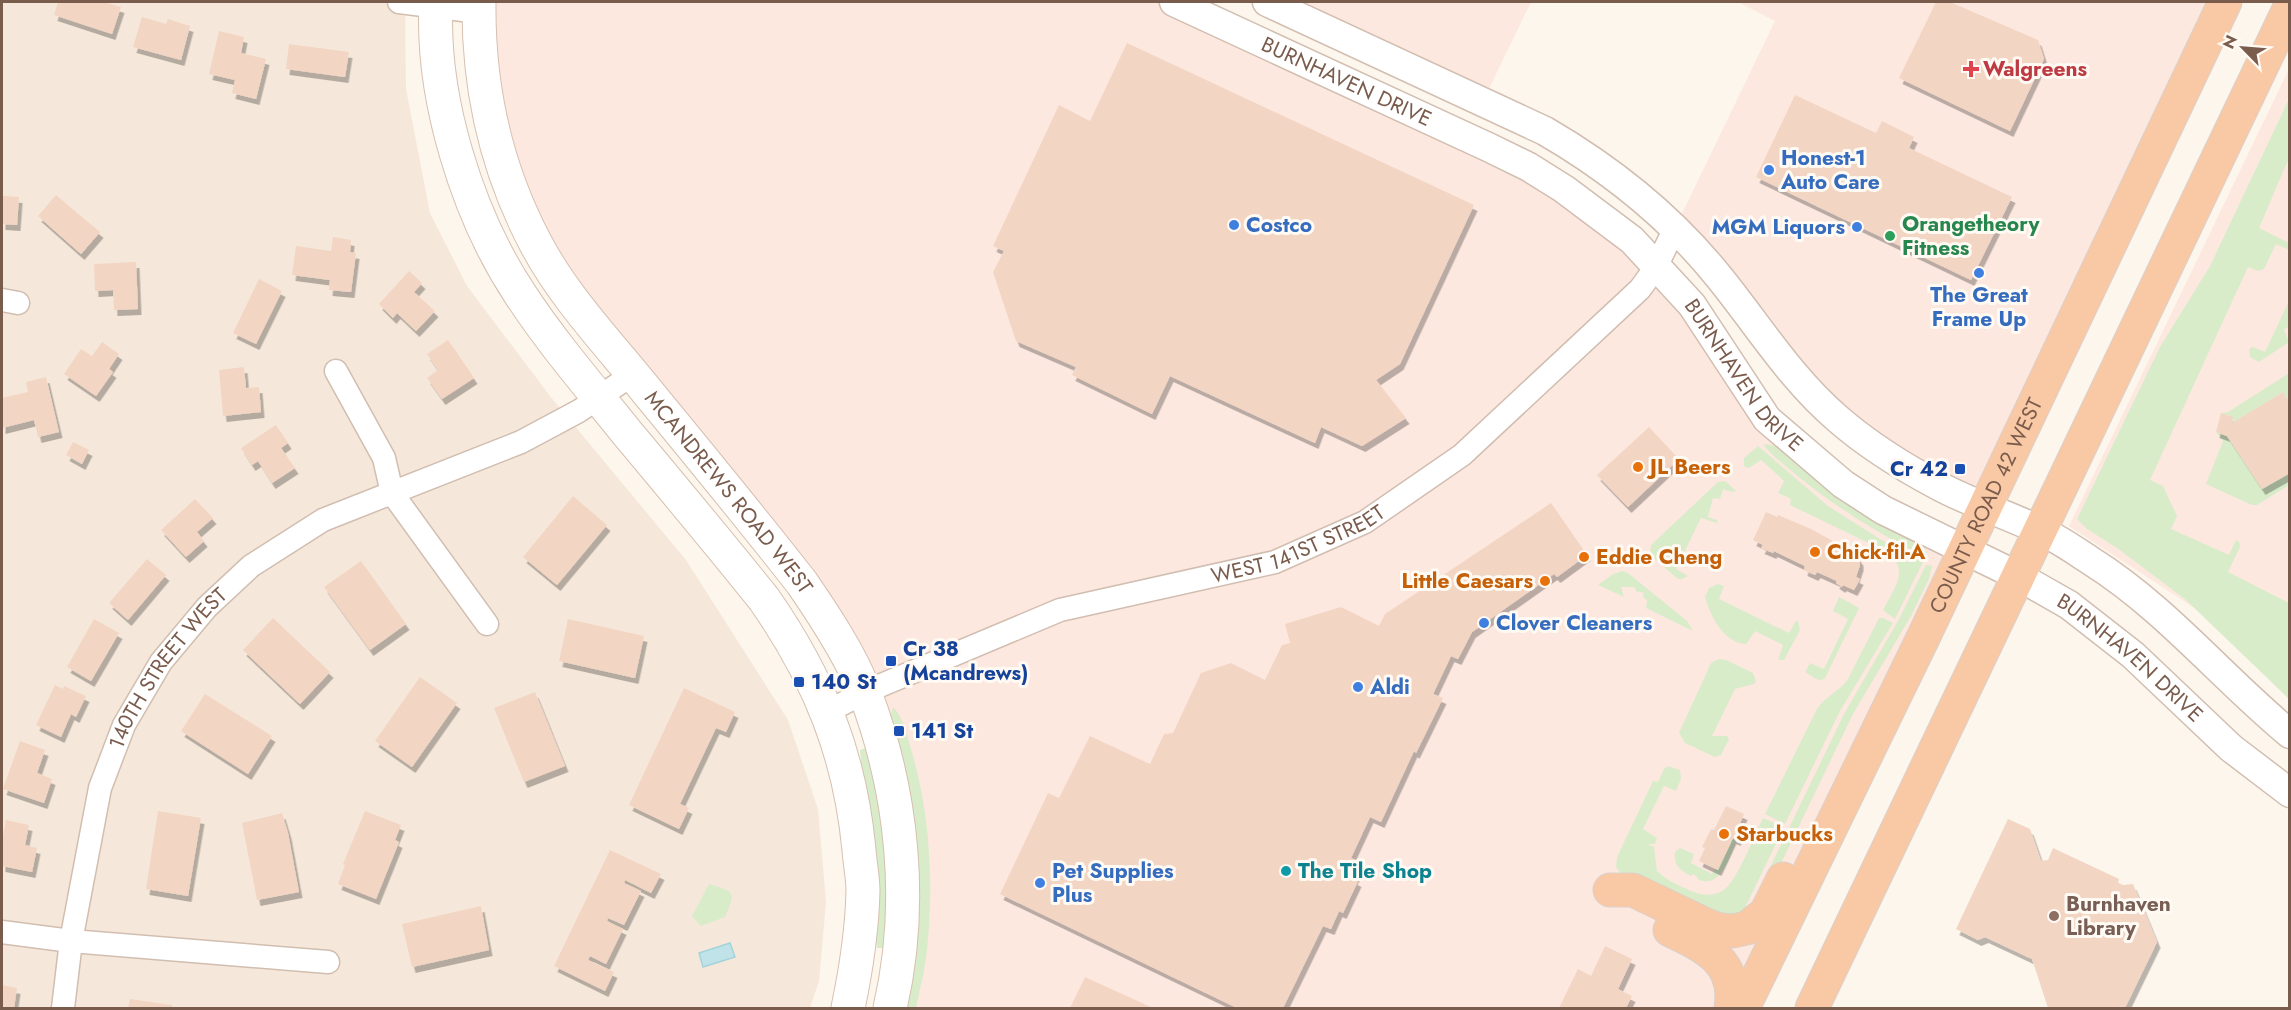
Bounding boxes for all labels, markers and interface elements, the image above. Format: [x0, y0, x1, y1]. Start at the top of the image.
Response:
north arrow [2213, 18, 2273, 78]
street label: BURNHAVEN DRIVE [1257, 29, 1436, 134]
text: N [2217, 31, 2243, 52]
place label: Walgreens [1983, 54, 2088, 84]
marker: Walgreens [1964, 62, 1978, 76]
place label: Honest-1 Auto Care [1780, 143, 1880, 197]
marker: Honest-1 Auto Care [1762, 163, 1776, 177]
place label: Orangetheory Fitness [1902, 209, 2040, 263]
place label: Costco [1246, 210, 1312, 240]
place label: MGM Liquors [1712, 212, 1845, 242]
marker: Costco [1227, 218, 1241, 232]
marker: MGM Liquors [1850, 220, 1864, 234]
marker: Orangetheory Fitness [1883, 229, 1897, 243]
marker: The Great Frame Up [1972, 266, 1986, 280]
place label: The Great Frame Up [1930, 280, 2028, 334]
street label: BURNHAVEN DRIVE [1677, 293, 1810, 459]
street label: MCANDREWS ROAD WEST [637, 384, 820, 600]
street label: COUNTY ROAD 42 WEST [1922, 393, 2050, 618]
place label: JL Beers [1646, 452, 1731, 482]
place label: Cr 42 [1890, 454, 1948, 484]
marker: JL Beers [1631, 460, 1645, 474]
marker: Cr 42 [1953, 462, 1967, 476]
street label: WEST 141ST STREET [1208, 498, 1391, 591]
place label: Chick-fil-A [1827, 537, 1926, 567]
place label: Eddie Cheng [1596, 542, 1722, 572]
marker: Chick-fil-A [1808, 545, 1822, 559]
marker: Eddie Cheng [1577, 550, 1591, 564]
place label: Little Caesars [1402, 566, 1533, 596]
marker: Little Caesars [1538, 574, 1552, 588]
street label: 140TH STREET WEST [101, 581, 234, 753]
street label: BURNHAVEN DRIVE [2052, 586, 2210, 729]
place label: Clover Cleaners [1496, 608, 1653, 638]
marker: Clover Cleaners [1477, 616, 1491, 630]
place label: Cr 38 (Mcandrews) [903, 634, 1028, 688]
marker: Cr 38 (Mcandrews) [884, 654, 898, 668]
place label: 140 St [811, 667, 877, 697]
place label: Aldi [1369, 672, 1410, 702]
marker: 140 St [792, 675, 806, 689]
marker: Aldi [1351, 680, 1365, 694]
place label: 141 St [911, 716, 973, 746]
marker: 141 St [892, 724, 906, 738]
place label: Starbucks [1736, 819, 1833, 849]
marker: Starbucks [1717, 827, 1731, 841]
place label: Pet Supplies Plus [1052, 856, 1174, 910]
place label: The Tile Shop [1298, 856, 1432, 886]
marker: The Tile Shop [1279, 864, 1293, 878]
marker: Pet Supplies Plus [1033, 876, 1047, 890]
place label: Burnhaven Library [2066, 889, 2171, 943]
marker: Burnhaven Library [2047, 909, 2061, 923]

